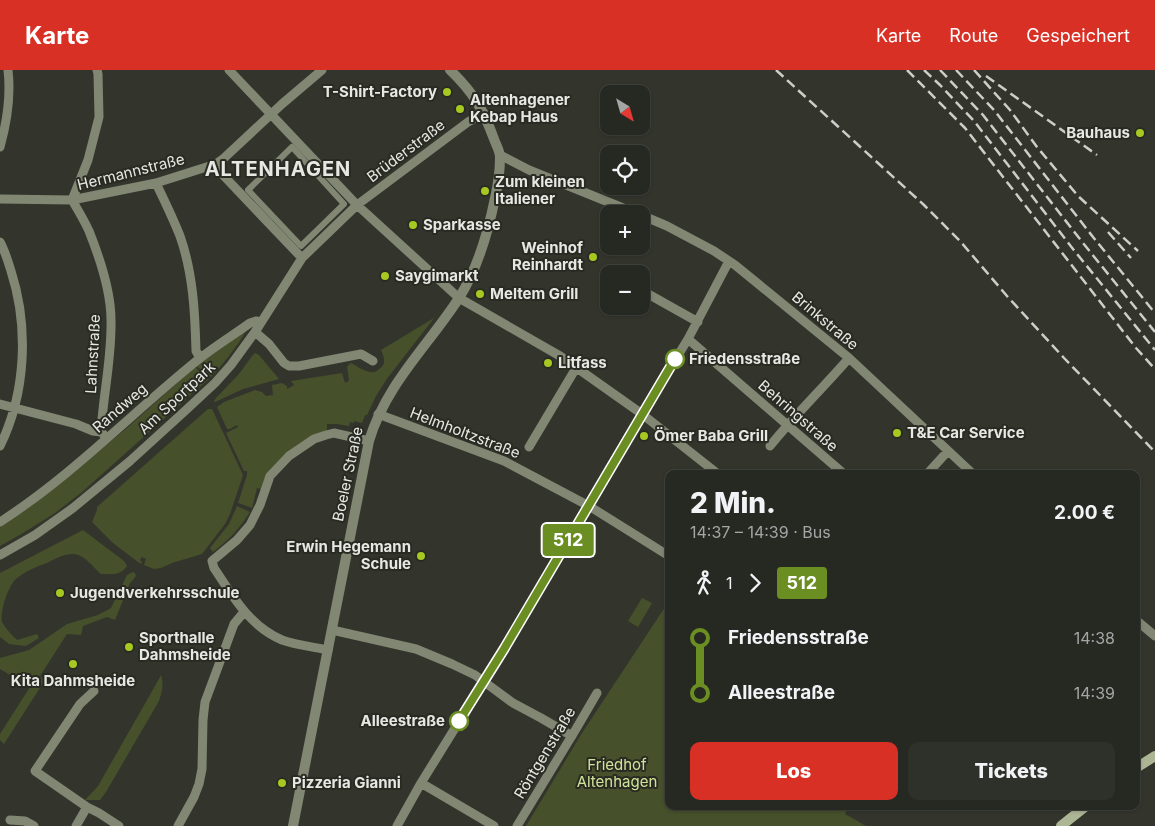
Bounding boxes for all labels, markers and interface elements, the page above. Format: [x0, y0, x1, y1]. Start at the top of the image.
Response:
text: Karte [25, 21, 89, 50]
text: Karte [876, 25, 921, 46]
text: Route [949, 25, 998, 46]
text: Gespeichert [1026, 25, 1130, 46]
place label: T-Shirt-Factory [323, 82, 437, 101]
north arrow [600, 85, 650, 135]
map controls [600, 85, 650, 315]
marker: T-Shirt-Factory [441, 86, 453, 98]
place label: Altenhagener Kebap Haus [470, 90, 570, 126]
marker: Altenhagener Kebap Haus [454, 103, 466, 115]
street label: Brüderstraße [363, 115, 448, 186]
place label: Bauhaus [1066, 123, 1130, 142]
marker: Bauhaus [1134, 127, 1146, 139]
button: locate [600, 145, 650, 195]
street label: Hermannstraße [75, 149, 187, 194]
district label: ALTENHAGEN [205, 157, 351, 181]
place label: Zum kleinen Italiener [495, 172, 585, 208]
marker: Zum kleinen Italiener [479, 185, 491, 197]
button: + [600, 205, 650, 255]
place label: Sparkasse [423, 215, 501, 234]
marker: Sparkasse [407, 219, 419, 231]
place label: Weinhof Reinhardt [512, 238, 584, 274]
marker: Weinhof Reinhardt [587, 251, 599, 263]
button: − [600, 265, 650, 315]
place label: Saygimarkt [395, 266, 479, 285]
marker: Saygimarkt [379, 270, 391, 282]
place label: Meltem Grill [490, 284, 578, 303]
street label: Brinkstraße [788, 287, 863, 354]
marker: Meltem Grill [474, 288, 486, 300]
street label: Lahnstraße [81, 314, 104, 394]
marker: Friedensstraße [665, 349, 685, 369]
place label: Friedensstraße [689, 349, 800, 368]
place label: Litfass [558, 353, 607, 372]
street label: Am Sportpark [134, 357, 220, 438]
marker: Litfass [542, 357, 554, 369]
street label: Behringstraße [754, 376, 842, 456]
street label: Randweg [89, 379, 151, 436]
street label: Helmholtzstraße [407, 403, 523, 462]
place label: T&E Car Service [907, 423, 1025, 442]
street label: Boeler Straße [328, 425, 367, 523]
place label: Ömer Baba Grill [654, 426, 768, 445]
marker: T&E Car Service [891, 427, 903, 439]
marker: Ömer Baba Grill [638, 430, 650, 442]
text: 2 Min. [690, 486, 776, 520]
text: 2.00 € [1054, 501, 1115, 524]
text: 14:37 – 14:39 · Bus [690, 522, 831, 542]
line badge: 512 [539, 524, 597, 556]
text: 512 [553, 529, 583, 550]
place label: Erwin Hegemann Schule [286, 537, 411, 573]
marker: Erwin Hegemann Schule [415, 550, 427, 562]
icon: walk [690, 569, 718, 597]
icon: forward [741, 569, 769, 597]
text: 512 [787, 572, 817, 593]
text: 1 [726, 573, 733, 593]
place label: Jugendverkehrsschule [70, 583, 240, 602]
marker: Jugendverkehrsschule [54, 587, 66, 599]
text: Friedensstraße [728, 626, 869, 649]
place label: Sporthalle Dahmsheide [139, 628, 231, 664]
text: 14:38 [1074, 628, 1115, 648]
marker: Sporthalle Dahmsheide [123, 641, 135, 653]
marker: Kita Dahmsheide [67, 658, 79, 670]
place label: Kita Dahmsheide [11, 671, 135, 690]
text: Alleestraße [728, 681, 835, 704]
text: 14:39 [1074, 683, 1115, 703]
street label: Röntgenstraße [510, 703, 579, 802]
place label: Alleestraße [361, 711, 445, 730]
marker: Alleestraße [449, 711, 469, 731]
button: Los [690, 742, 898, 800]
button: Tickets [908, 742, 1115, 800]
park label: Friedhof Altenhagen [577, 755, 657, 791]
place label: Pizzeria Gianni [292, 773, 401, 792]
marker: Pizzeria Gianni [276, 777, 288, 789]

